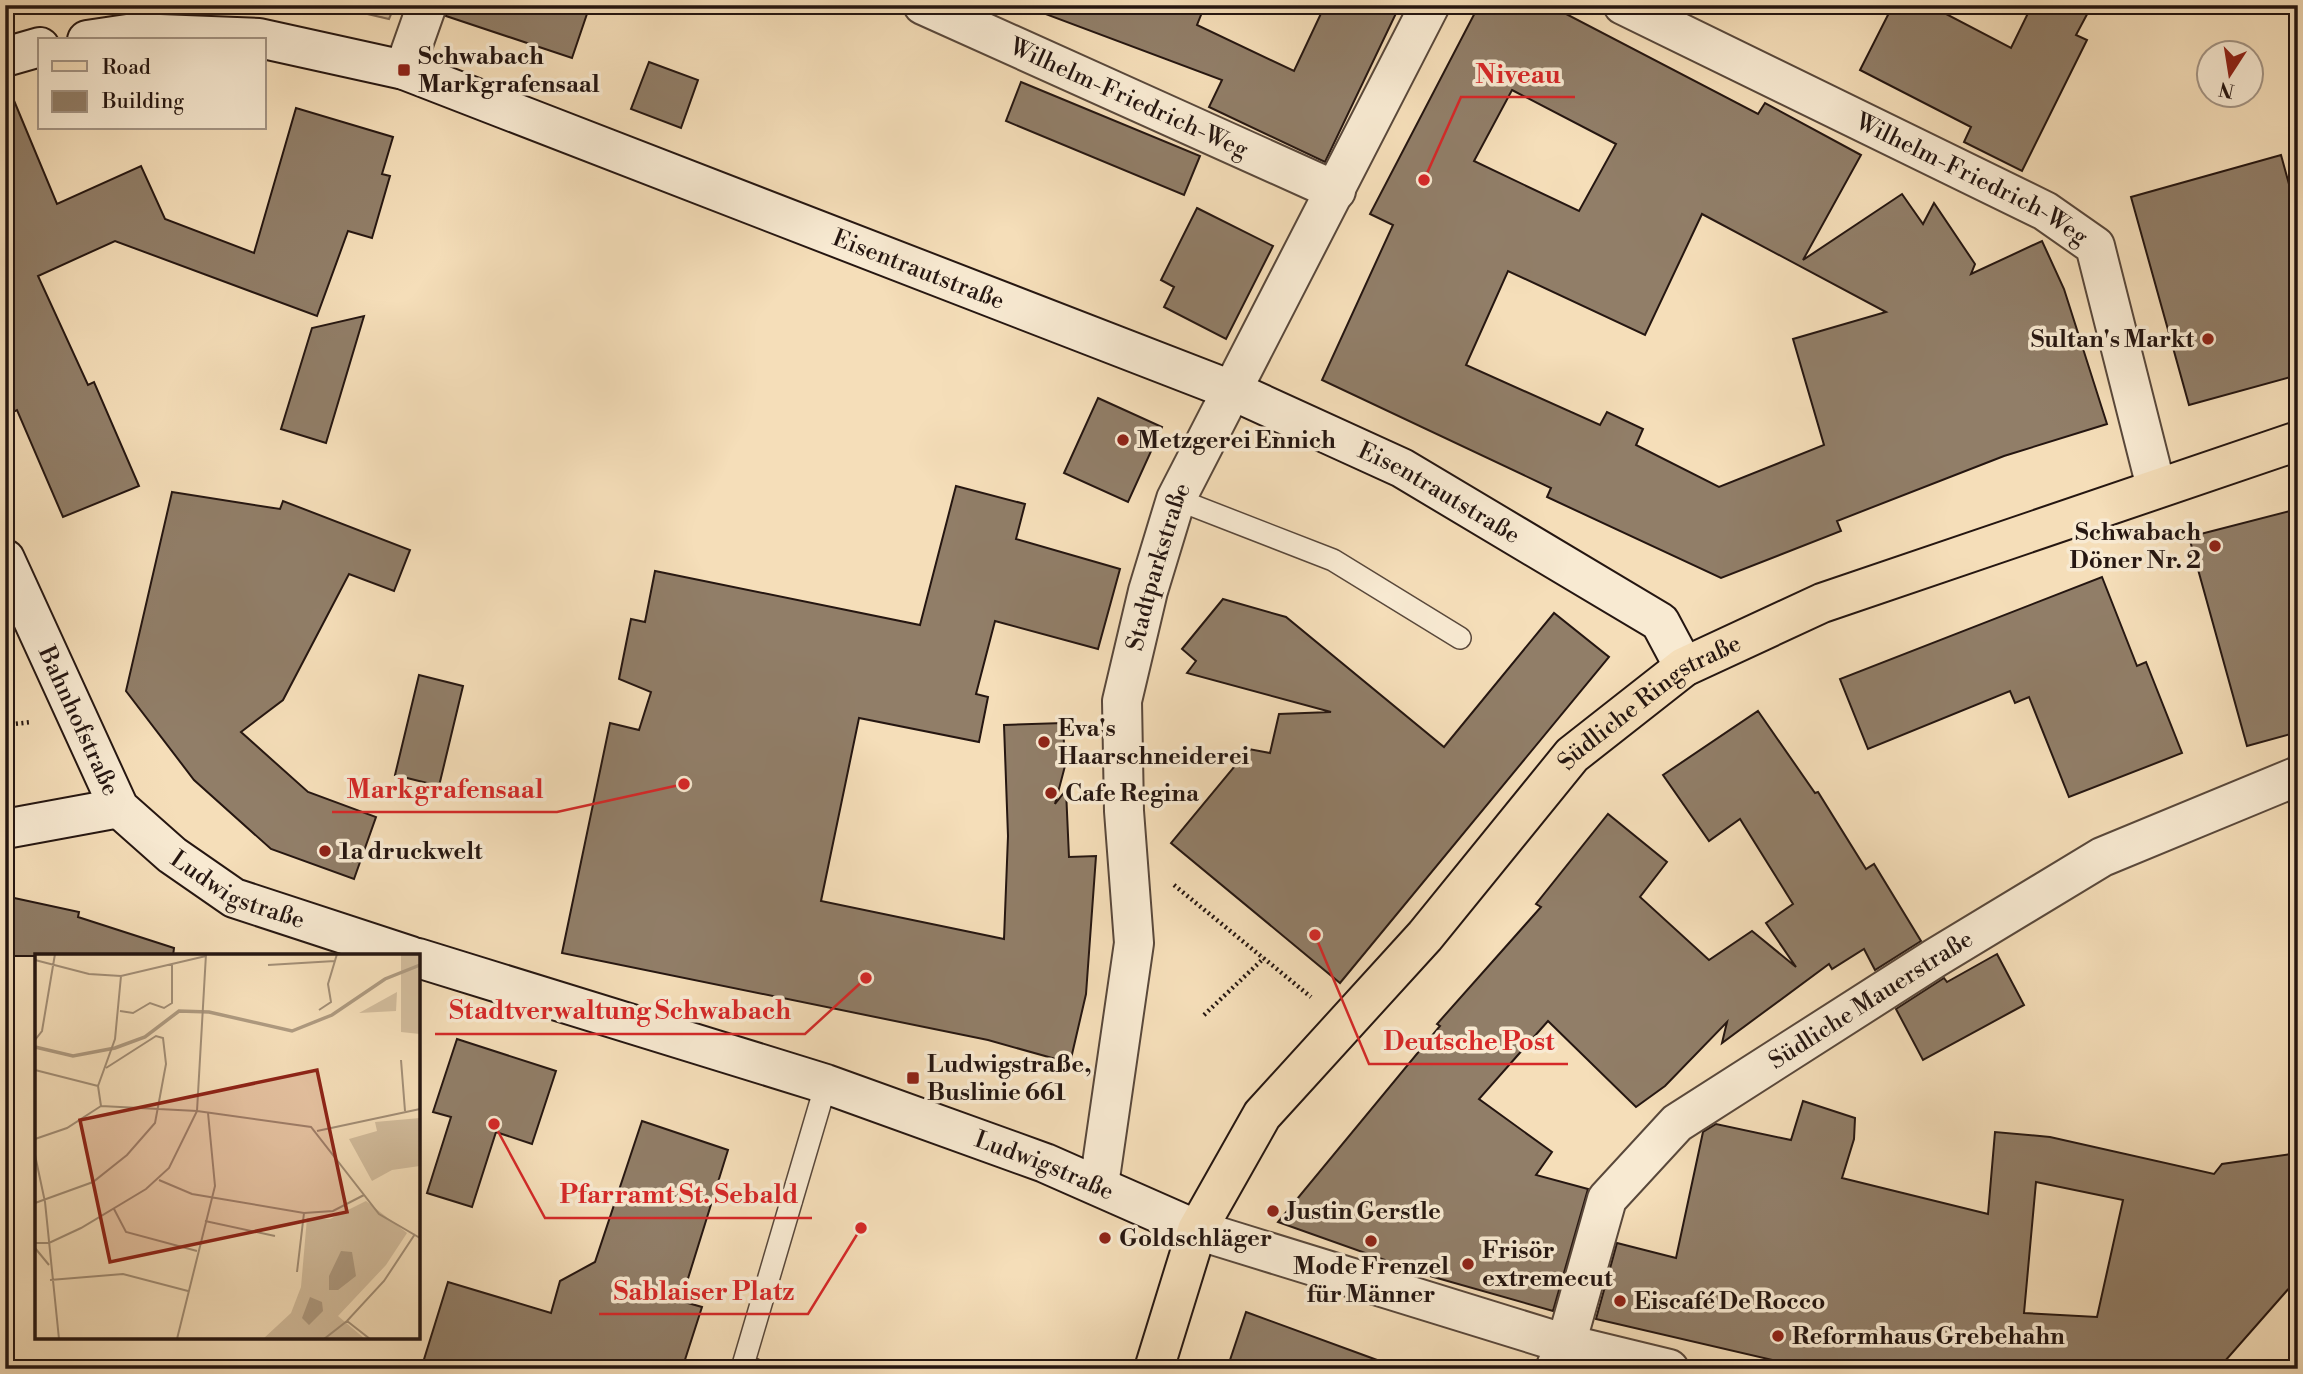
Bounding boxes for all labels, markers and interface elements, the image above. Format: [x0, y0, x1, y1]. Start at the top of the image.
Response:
street label: Wilhelm-Friedrich-Weg [1004, 32, 1253, 166]
legend [38, 38, 266, 130]
north arrow [2194, 38, 2264, 108]
place label: Schwabach Markgrafensaal [418, 42, 600, 100]
callout: Niveau [1461, 50, 1575, 97]
text: Road [102, 55, 151, 81]
text: Niveau [1475, 59, 1561, 91]
marker: Schwabach Markgrafensaal [396, 62, 412, 78]
text: N [2217, 76, 2237, 103]
text: Building [101, 89, 184, 115]
street label: Wilhelm-Friedrich-Weg [1850, 106, 2094, 253]
street label: Eisentrautstraße [828, 223, 1009, 317]
place label: Sultan's Markt [2031, 325, 2194, 355]
marker: Sultan's Markt [2200, 331, 2216, 347]
place label: Metzgerei Ennich [1137, 426, 1336, 456]
marker: Metzgerei Ennich [1115, 432, 1131, 448]
street label: Eisentrautstraße [1353, 436, 1525, 551]
street label: Stadtparkstraße [1120, 478, 1198, 654]
place label: Schwabach Döner Nr. 2 [2070, 518, 2201, 576]
marker: Schwabach Döner Nr. 2 [2207, 538, 2223, 554]
street label: Südliche Ringstraße [1552, 629, 1746, 777]
street label: Bahnhofstraße [31, 641, 125, 801]
place label: Eva's Haarschneiderei [1058, 714, 1250, 772]
marker: Eva's Haarschneiderei [1036, 734, 1052, 750]
callout: Markgrafensaal [332, 765, 557, 812]
text: Markgrafensaal [347, 774, 544, 806]
place label: Cafe Regina [1065, 779, 1200, 809]
marker: Cafe Regina [1043, 785, 1059, 801]
place label: 1a druckwelt [339, 837, 483, 867]
marker: 1a druckwelt [317, 843, 333, 859]
street label: Ludwigstraße [164, 844, 308, 936]
street label: Südliche Mauerstraße [1763, 925, 1979, 1076]
inset map [35, 954, 420, 1339]
callout: Stadtverwaltung Schwabach [435, 987, 805, 1034]
text: Stadtverwaltung Schwabach [449, 995, 791, 1027]
callout: Deutsche Post [1369, 1017, 1568, 1064]
text: Deutsche Post [1383, 1026, 1555, 1058]
place label: Ludwigstraße, Buslinie 661 [927, 1050, 1092, 1108]
marker: Ludwigstraße, Buslinie 661 [905, 1070, 921, 1086]
street label: Ludwigstraße [970, 1125, 1118, 1207]
callout: Pfarramt St. Sebald [545, 1171, 812, 1218]
text: Pfarramt St. Sebald [560, 1179, 798, 1211]
place label: Justin Gerstle [1284, 1197, 1441, 1227]
marker: Justin Gerstle [1265, 1203, 1281, 1219]
place label: Goldschläger [1119, 1224, 1272, 1254]
marker: Goldschläger [1097, 1230, 1113, 1246]
marker: Mode Frenzel für Männer [1363, 1233, 1379, 1249]
place label: Frisör extremecut [1482, 1236, 1613, 1294]
place label: Mode Frenzel für Männer [1293, 1252, 1449, 1310]
marker: Frisör extremecut [1460, 1256, 1476, 1272]
callout: Sablaiser Platz [599, 1267, 808, 1314]
text: Sablaiser Platz [614, 1276, 795, 1308]
place label: Eiscafé De Rocco [1634, 1287, 1825, 1317]
marker: Eiscafé De Rocco [1612, 1293, 1628, 1309]
place label: Reformhaus Grebehahn [1792, 1322, 2065, 1352]
marker: Reformhaus Grebehahn [1770, 1328, 1786, 1344]

